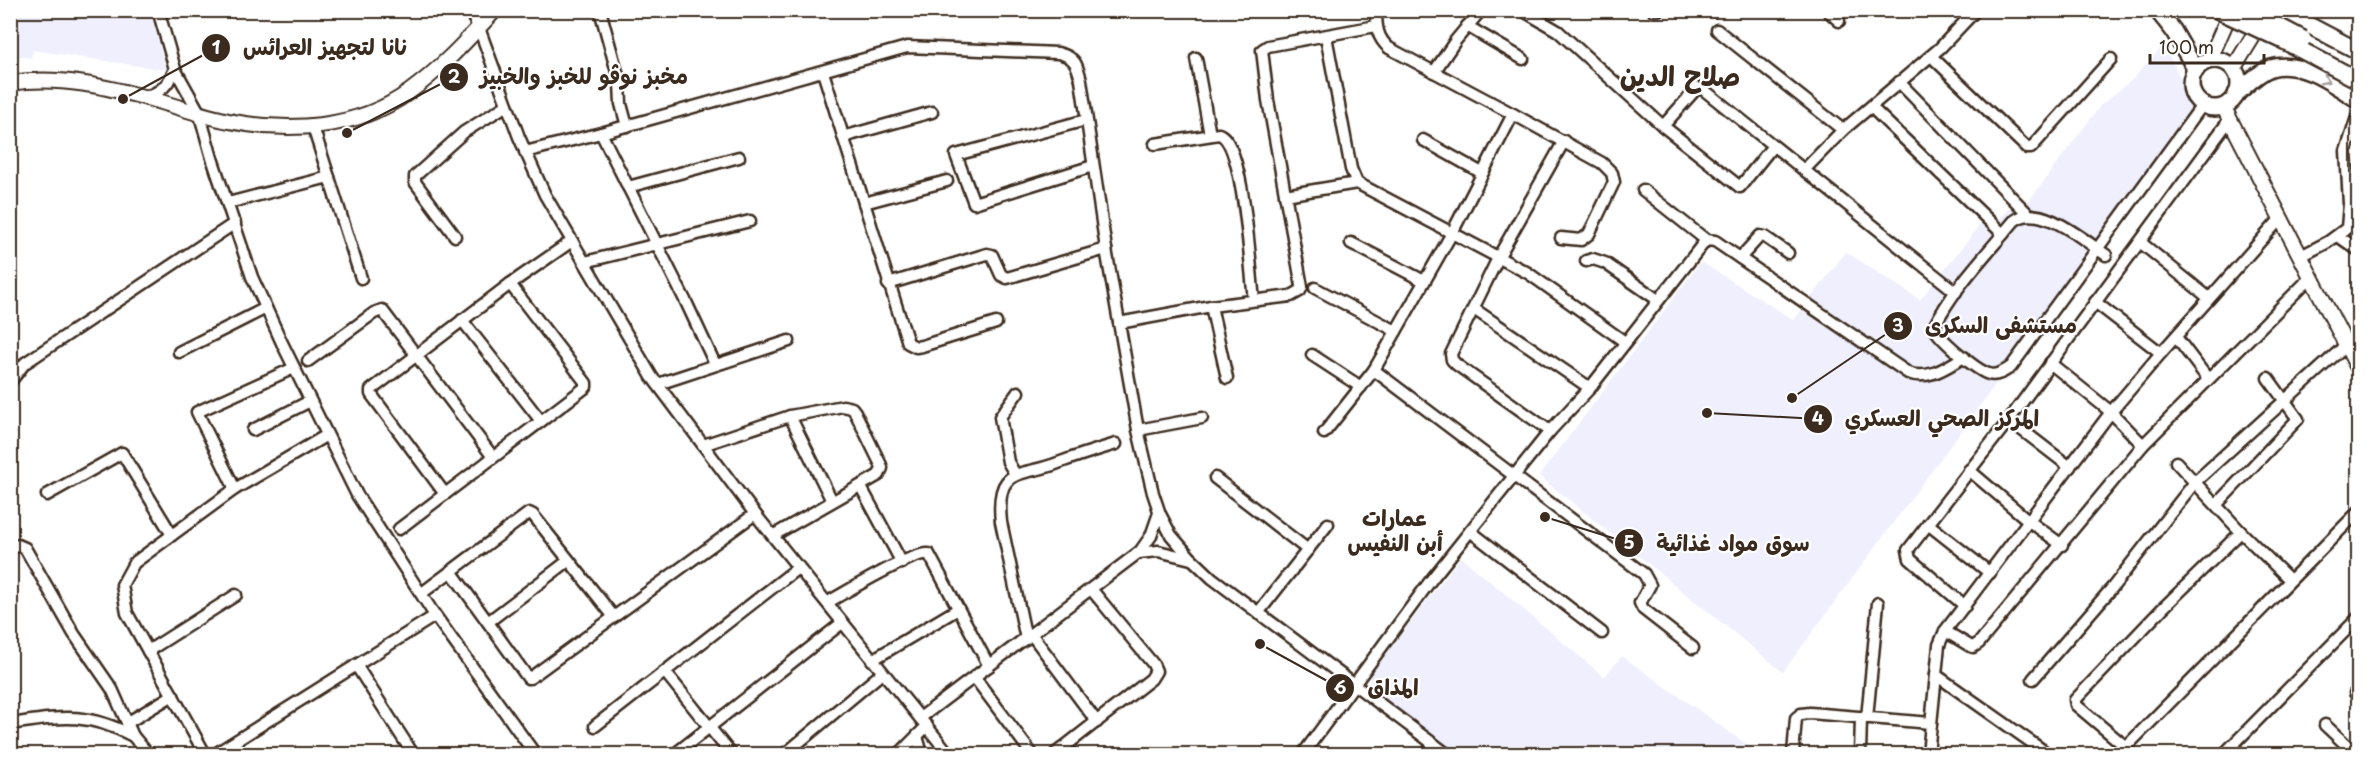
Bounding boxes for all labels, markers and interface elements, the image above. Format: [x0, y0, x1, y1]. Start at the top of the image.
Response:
scale bar [2150, 27, 2264, 65]
callout: نانا لتجهيز العرائس [201, 28, 421, 68]
text: نانا لتجهيز العرائس [243, 29, 409, 62]
text: 1 [212, 33, 221, 60]
text: 100 m [2159, 33, 2214, 60]
district label: صلاح الدين [1620, 54, 1740, 95]
callout: مخبز نوڤو للخبز والخبيز [439, 57, 700, 97]
text: مخبز نوڤو للخبز والخبيز [478, 58, 688, 91]
text: 2 [448, 62, 461, 89]
one-way arrow [2319, 73, 2330, 85]
callout: مستشفى السكرى [1883, 306, 2089, 346]
text: مستشفى السكرى [1925, 307, 2077, 340]
text: 3 [1892, 311, 1904, 338]
callout: المركز الصحي العسكري [1803, 399, 2051, 439]
text: المركز الصحي العسكري [1845, 400, 2039, 438]
text: 4 [1812, 404, 1824, 431]
district label: عمارات أبن النفيس [1347, 500, 1443, 558]
callout: سوق مواد غذائية [1614, 523, 1821, 563]
text: سوق مواد غذائية [1656, 525, 1810, 558]
text: 5 [1623, 528, 1635, 555]
callout: المذاق [1325, 668, 1430, 708]
text: المذاق [1367, 669, 1419, 702]
text: 6 [1334, 673, 1347, 700]

